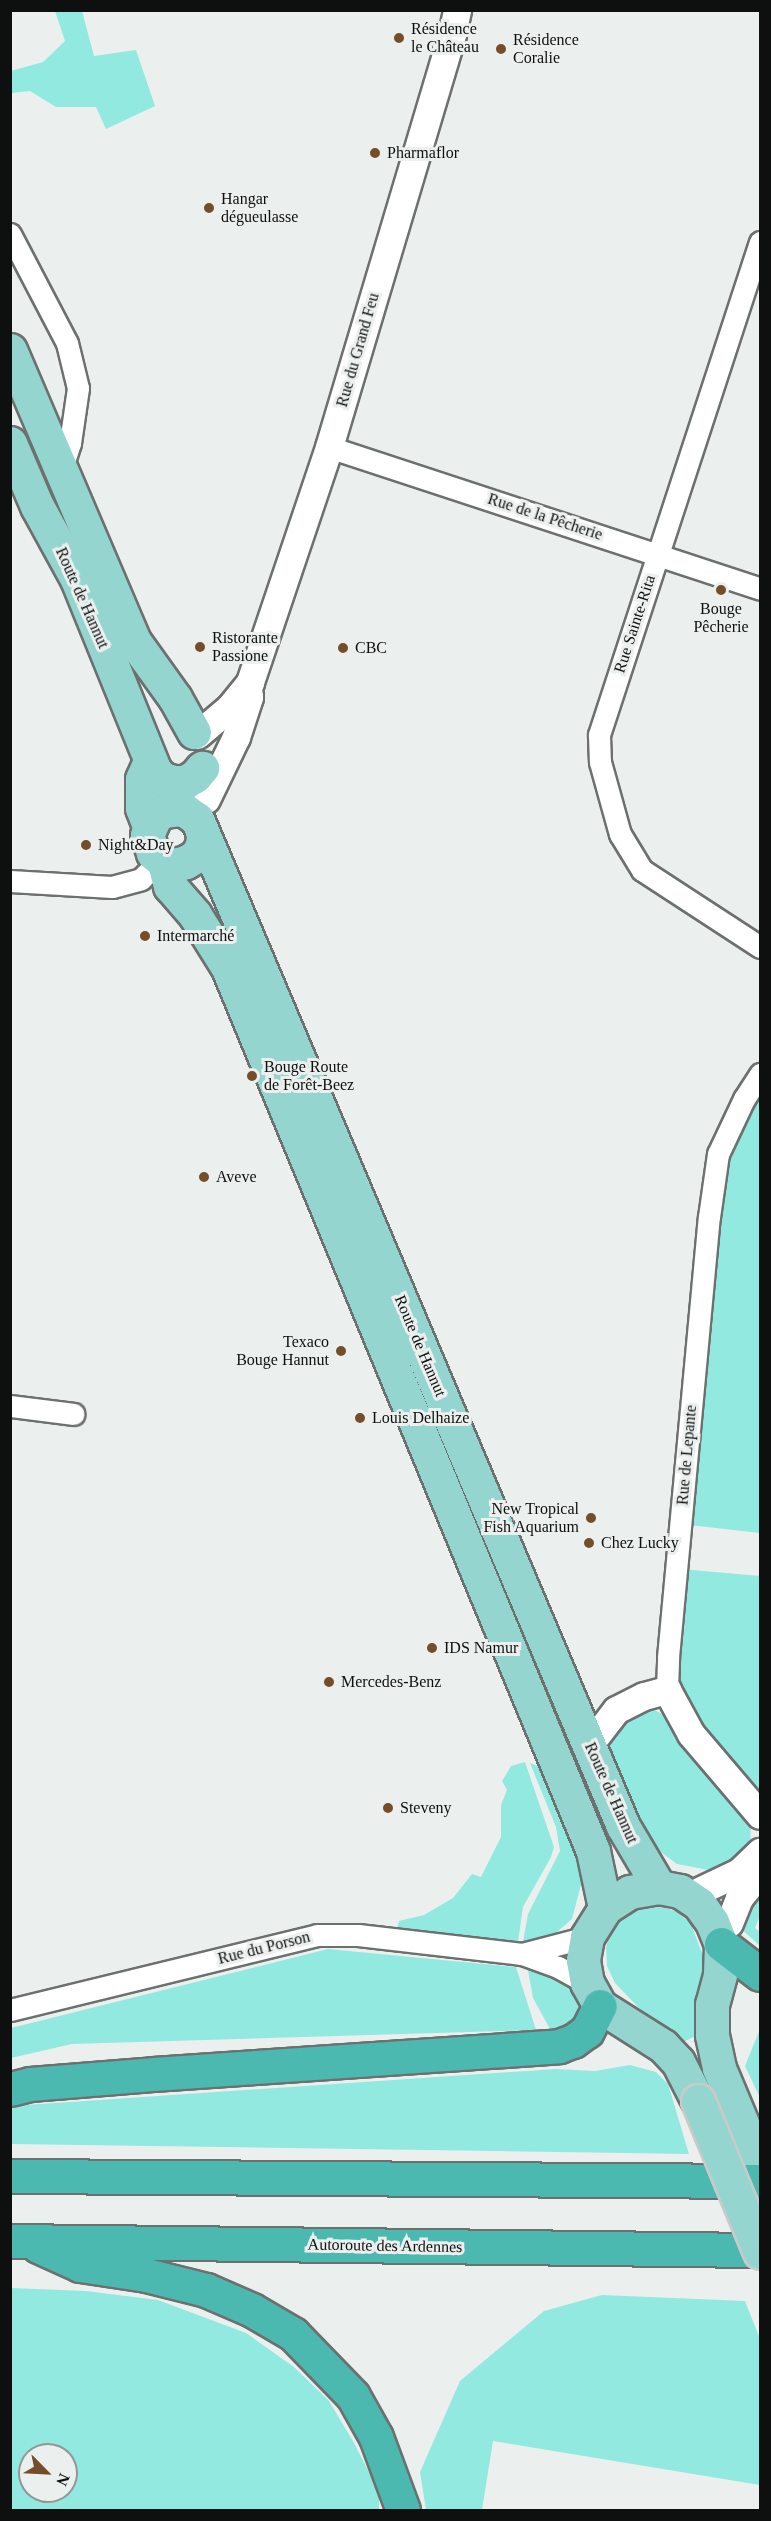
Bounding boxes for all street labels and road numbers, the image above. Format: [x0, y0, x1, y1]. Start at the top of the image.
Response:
street label: Rue du Grand Feu [333, 291, 383, 409]
street label: Rue de la Pêcherie [485, 489, 605, 545]
street label: Route de Hannut [51, 545, 113, 651]
street label: Rue Sainte-Rita [610, 573, 660, 675]
street label: Route de Hannut [390, 1292, 450, 1400]
street label: Rue de Lepante [673, 1404, 701, 1506]
street label: Route de Hannut [580, 1740, 642, 1846]
street label: Rue du Porson [216, 1927, 312, 1969]
street label: Autoroute des Ardennes [307, 2235, 463, 2257]

